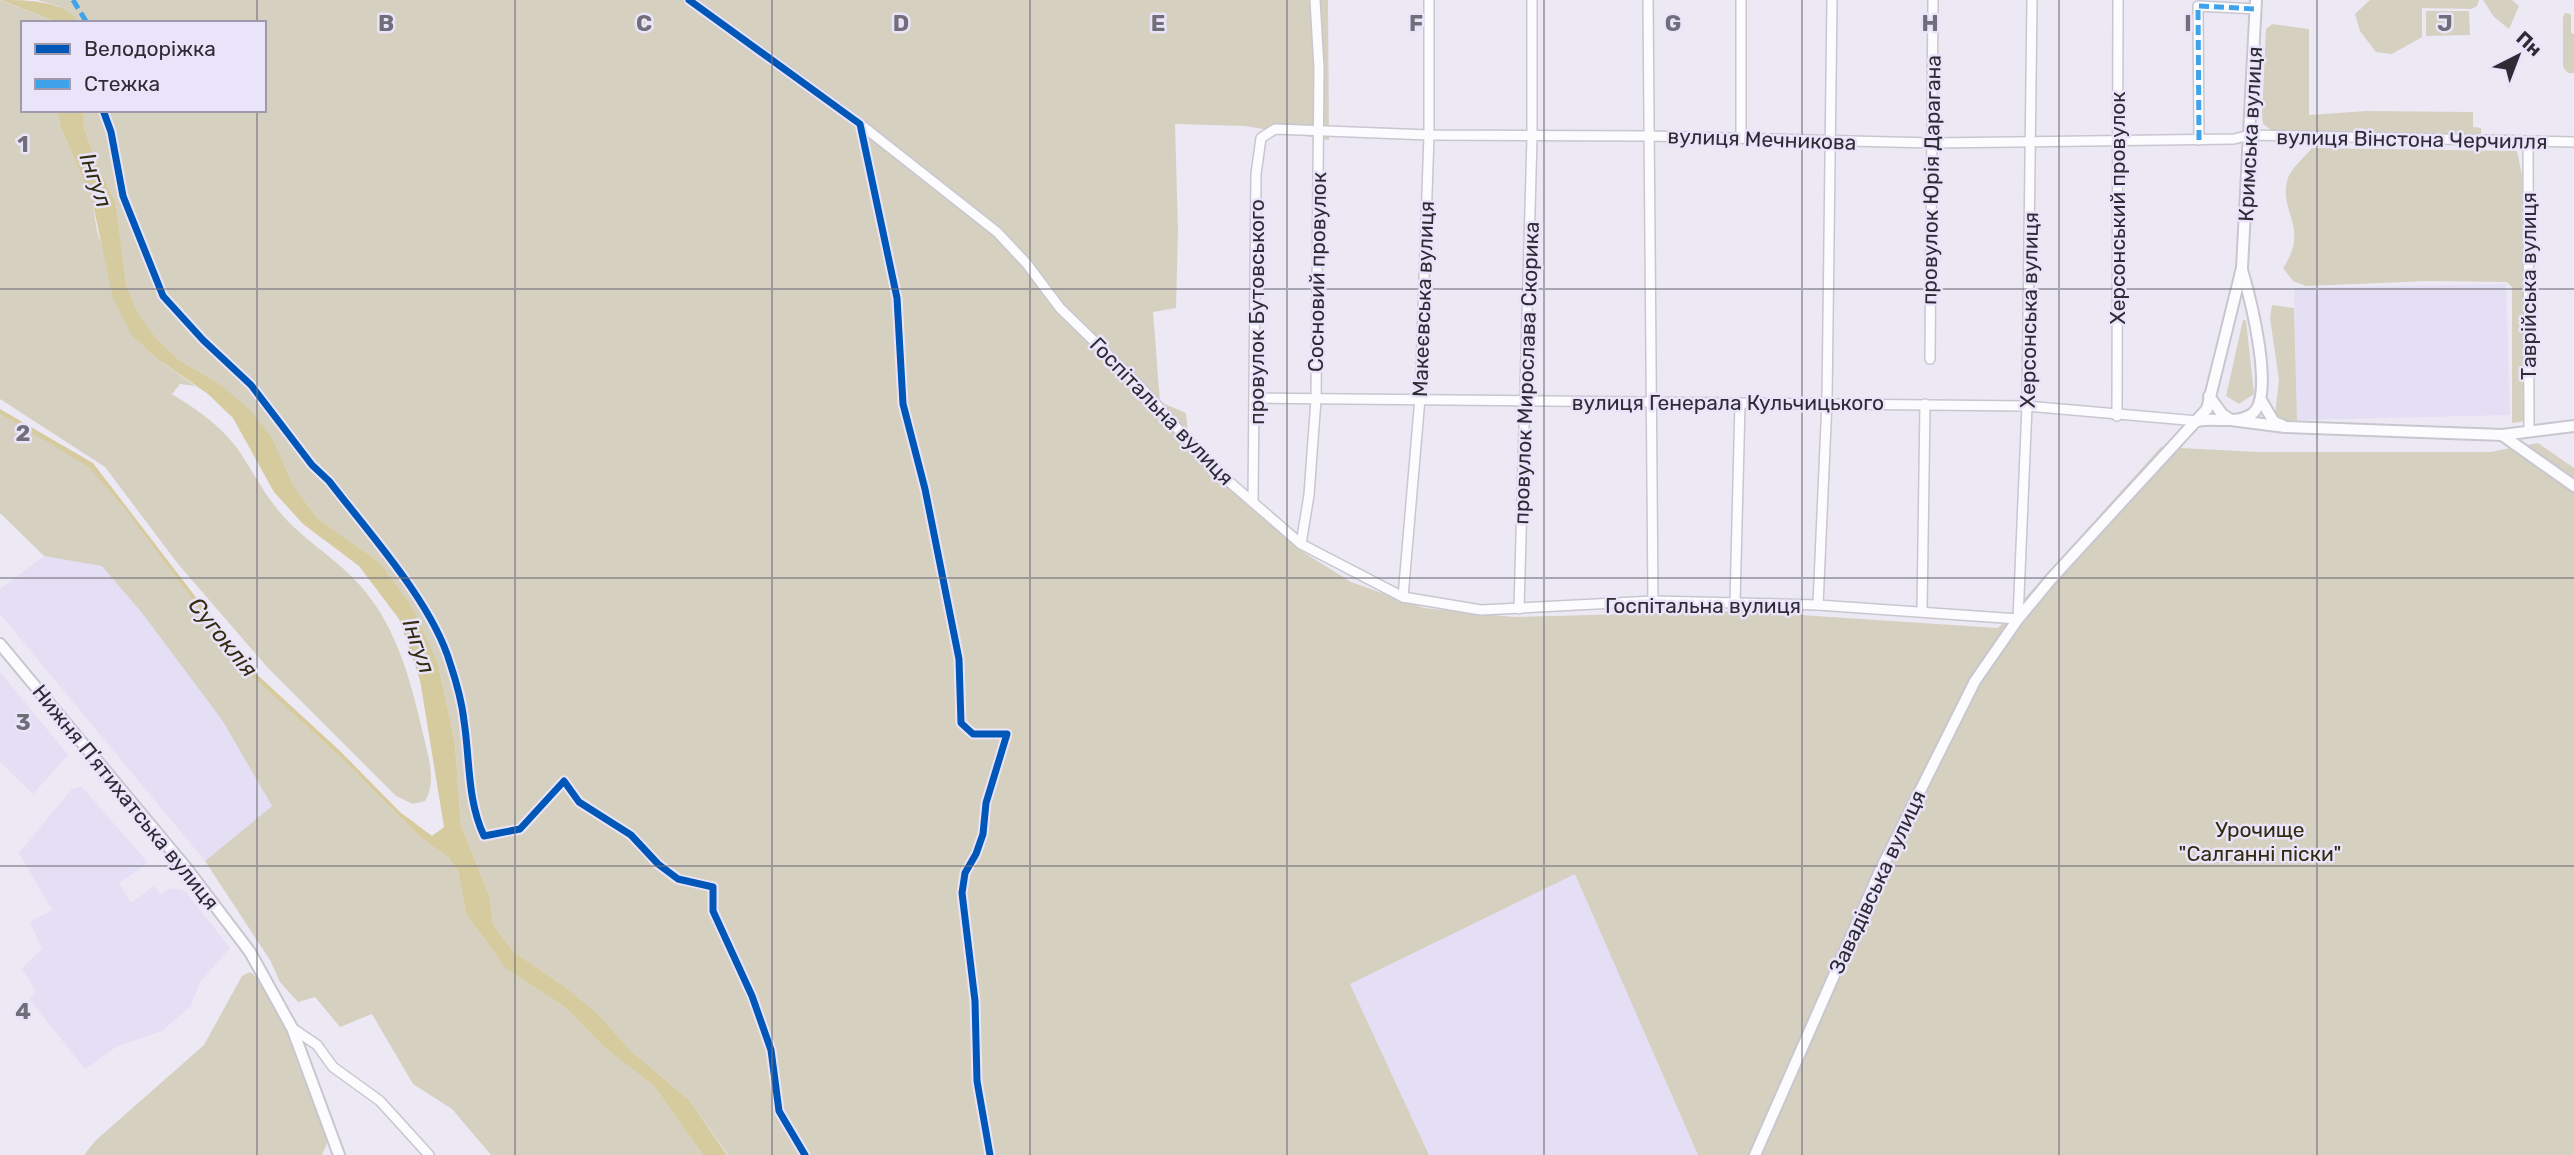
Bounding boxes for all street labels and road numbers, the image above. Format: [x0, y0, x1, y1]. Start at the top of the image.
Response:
street label: Кримська вулиця [2233, 46, 2267, 222]
street label: провулок Юрія Дарагана [1916, 55, 1946, 305]
street label: Херсонський провулок [2105, 91, 2130, 325]
street label: вулиця Мечникова [1667, 123, 1857, 155]
street label: вулиця Вінстона Черчилля [2276, 124, 2548, 154]
street label: Сосновий провулок [1303, 172, 1331, 372]
street label: Таврійська вулиця [2516, 192, 2541, 380]
street label: провулок Бутовського [1244, 199, 1269, 425]
street label: Макеєвська вулиця [1407, 200, 1439, 398]
street label: Херсонська вулиця [2015, 212, 2043, 408]
street label: провулок Мирослава Скорика [1508, 221, 1544, 525]
street label: Госпітальна вулиця [1085, 332, 1239, 490]
street label: вулиця Генерала Кульчицького [1572, 390, 1884, 415]
street label: Госпітальна вулиця [1605, 593, 1801, 618]
street label: Нижня Пʼятихатська вулиця [27, 679, 225, 915]
street label: Завадівська вулиця [1823, 786, 1931, 978]

